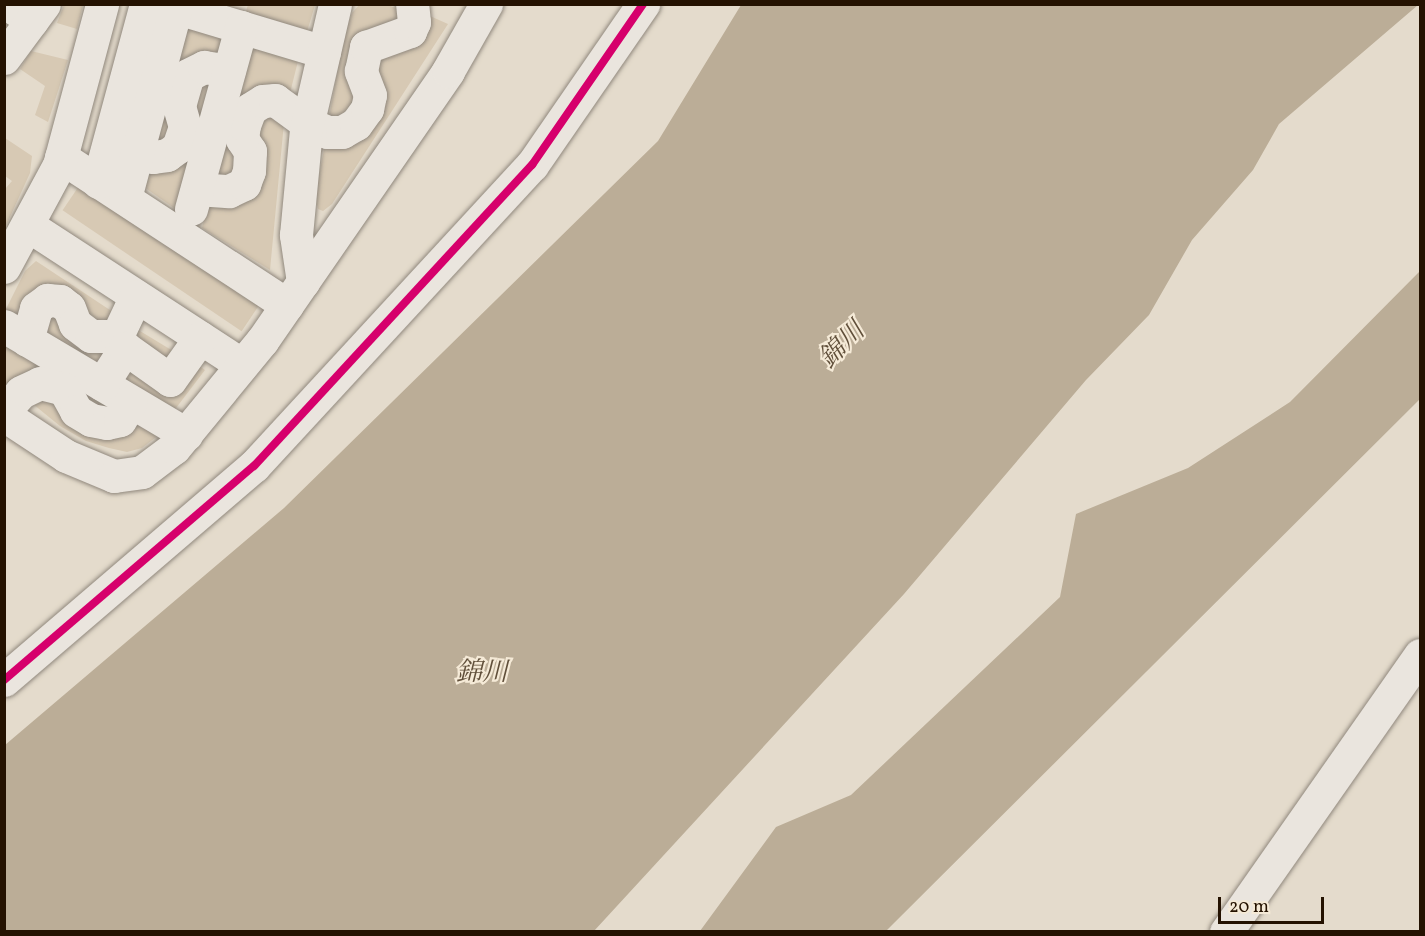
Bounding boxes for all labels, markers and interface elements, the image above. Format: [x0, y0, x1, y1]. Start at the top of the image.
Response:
water label: 錦川 [814, 317, 872, 375]
water label: 錦川 [456, 658, 508, 690]
scale bar [1221, 885, 1328, 923]
text: 20 m [1229, 895, 1269, 920]

